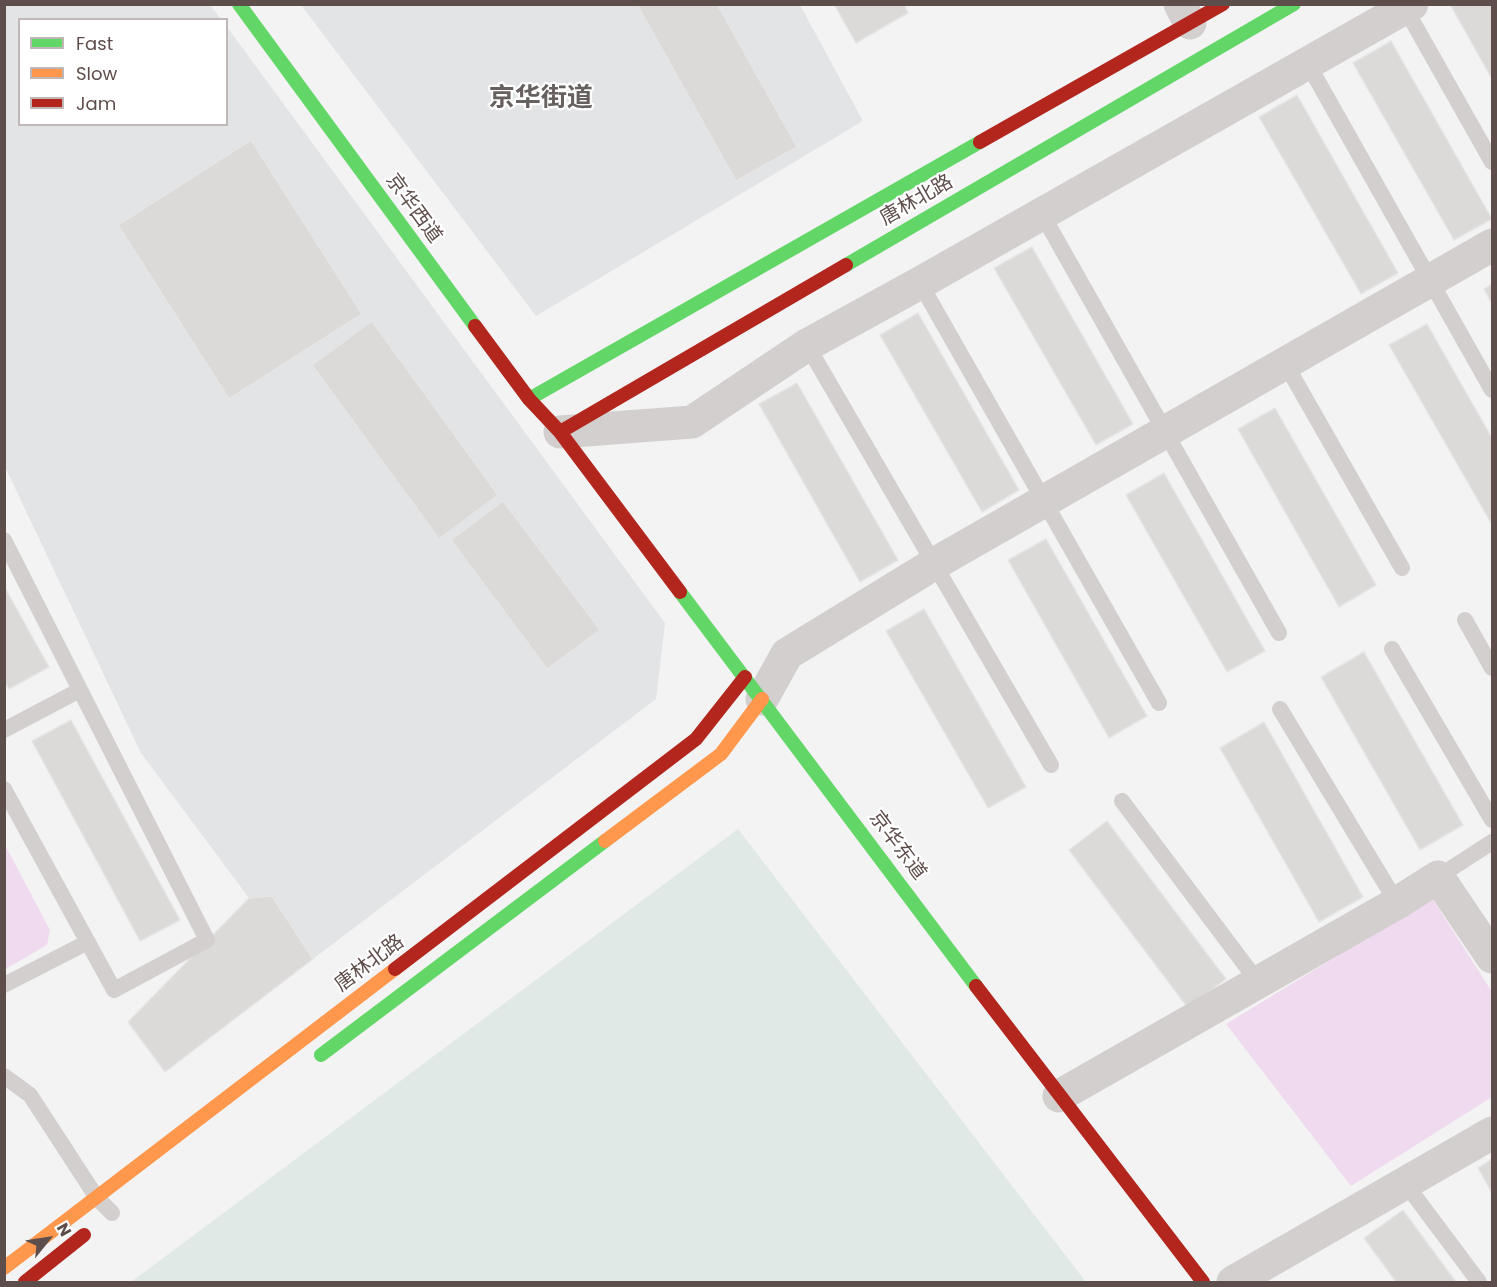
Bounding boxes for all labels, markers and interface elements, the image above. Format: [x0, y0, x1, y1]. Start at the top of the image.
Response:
legend [18, 18, 228, 126]
text: Fast [76, 31, 113, 56]
text: Slow [76, 61, 117, 86]
district label: 京华街道 [489, 83, 593, 115]
text: Jam [76, 91, 116, 116]
street label: 京华西道 [380, 170, 446, 248]
street label: 唐林北路 [876, 171, 958, 231]
street label: 京华东道 [863, 807, 931, 885]
street label: 唐林北路 [331, 930, 409, 998]
north arrow [18, 1209, 78, 1269]
text: N [51, 1219, 77, 1241]

